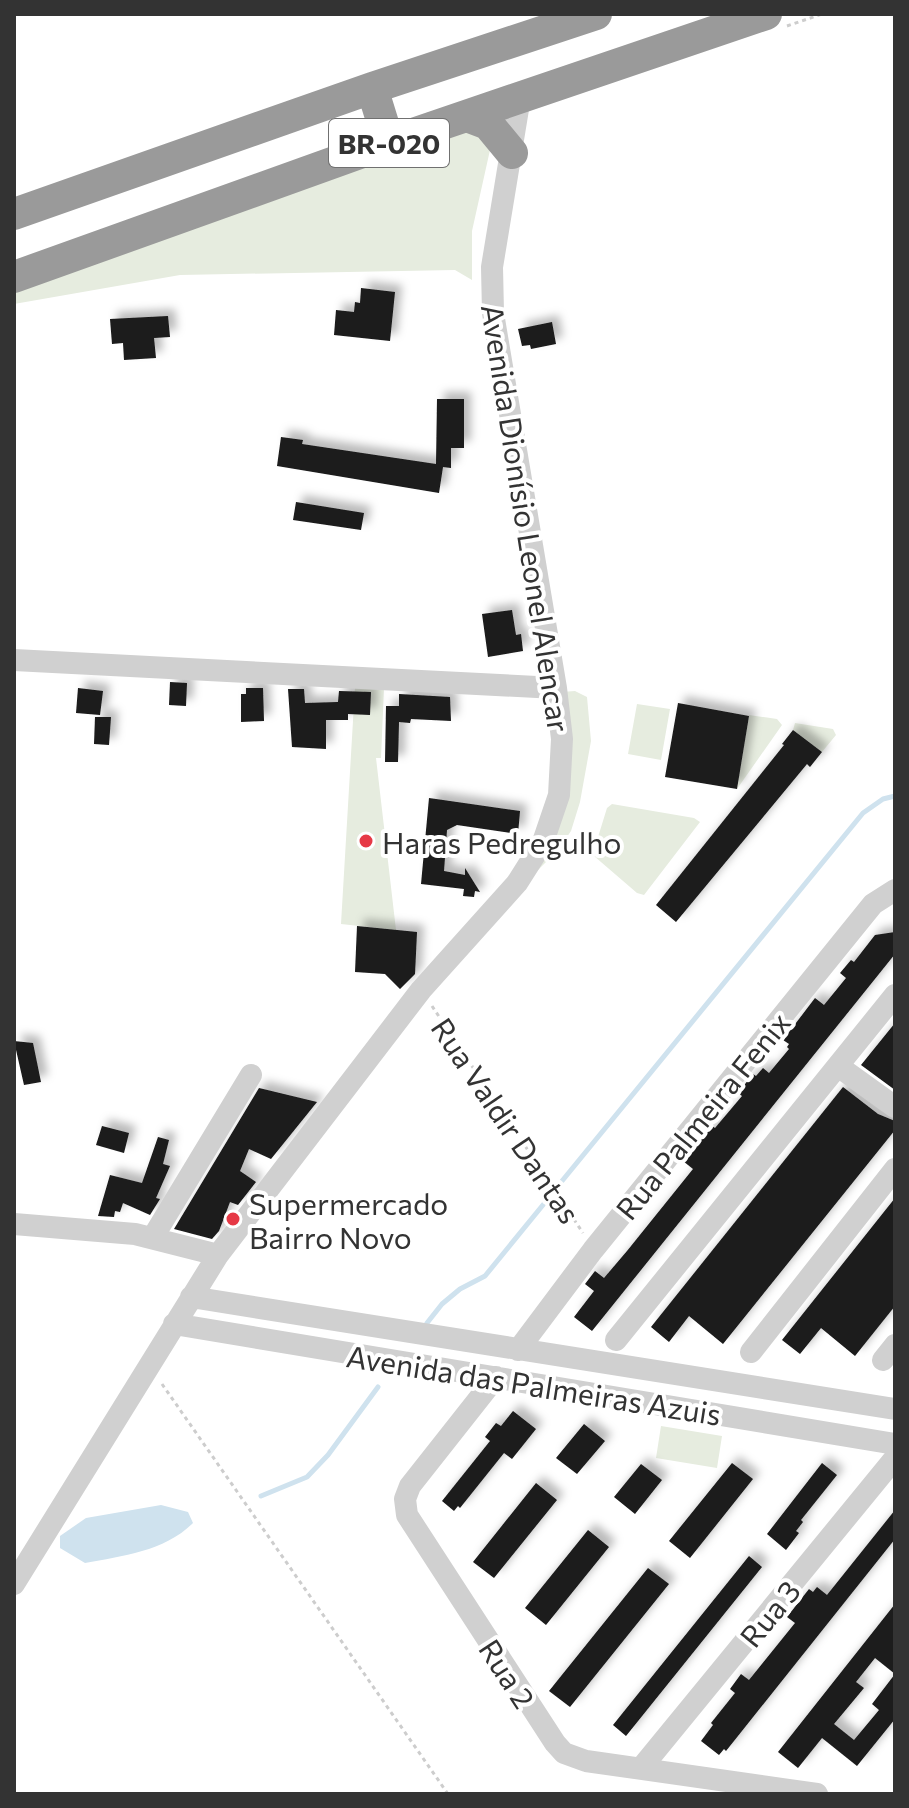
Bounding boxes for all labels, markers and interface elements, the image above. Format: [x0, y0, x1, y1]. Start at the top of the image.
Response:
road number: BR-020 [329, 119, 449, 167]
street label: Avenida Dionísio Leonel Alencar [475, 301, 579, 735]
place label: Haras Pedregulho [382, 823, 621, 860]
marker: Haras Pedregulho [357, 832, 375, 850]
street label: Rua Palmeira Fenix [607, 1004, 797, 1226]
street label: Rua Valdir Dantas [425, 1010, 589, 1230]
place label: Supermercado Bairro Novo [249, 1184, 448, 1255]
marker: Supermercado Bairro Novo [224, 1210, 242, 1228]
street label: Avenida das Palmeiras Azuis [344, 1336, 724, 1432]
street label: Rua 3 [731, 1572, 807, 1654]
street label: Rua 2 [472, 1632, 544, 1714]

